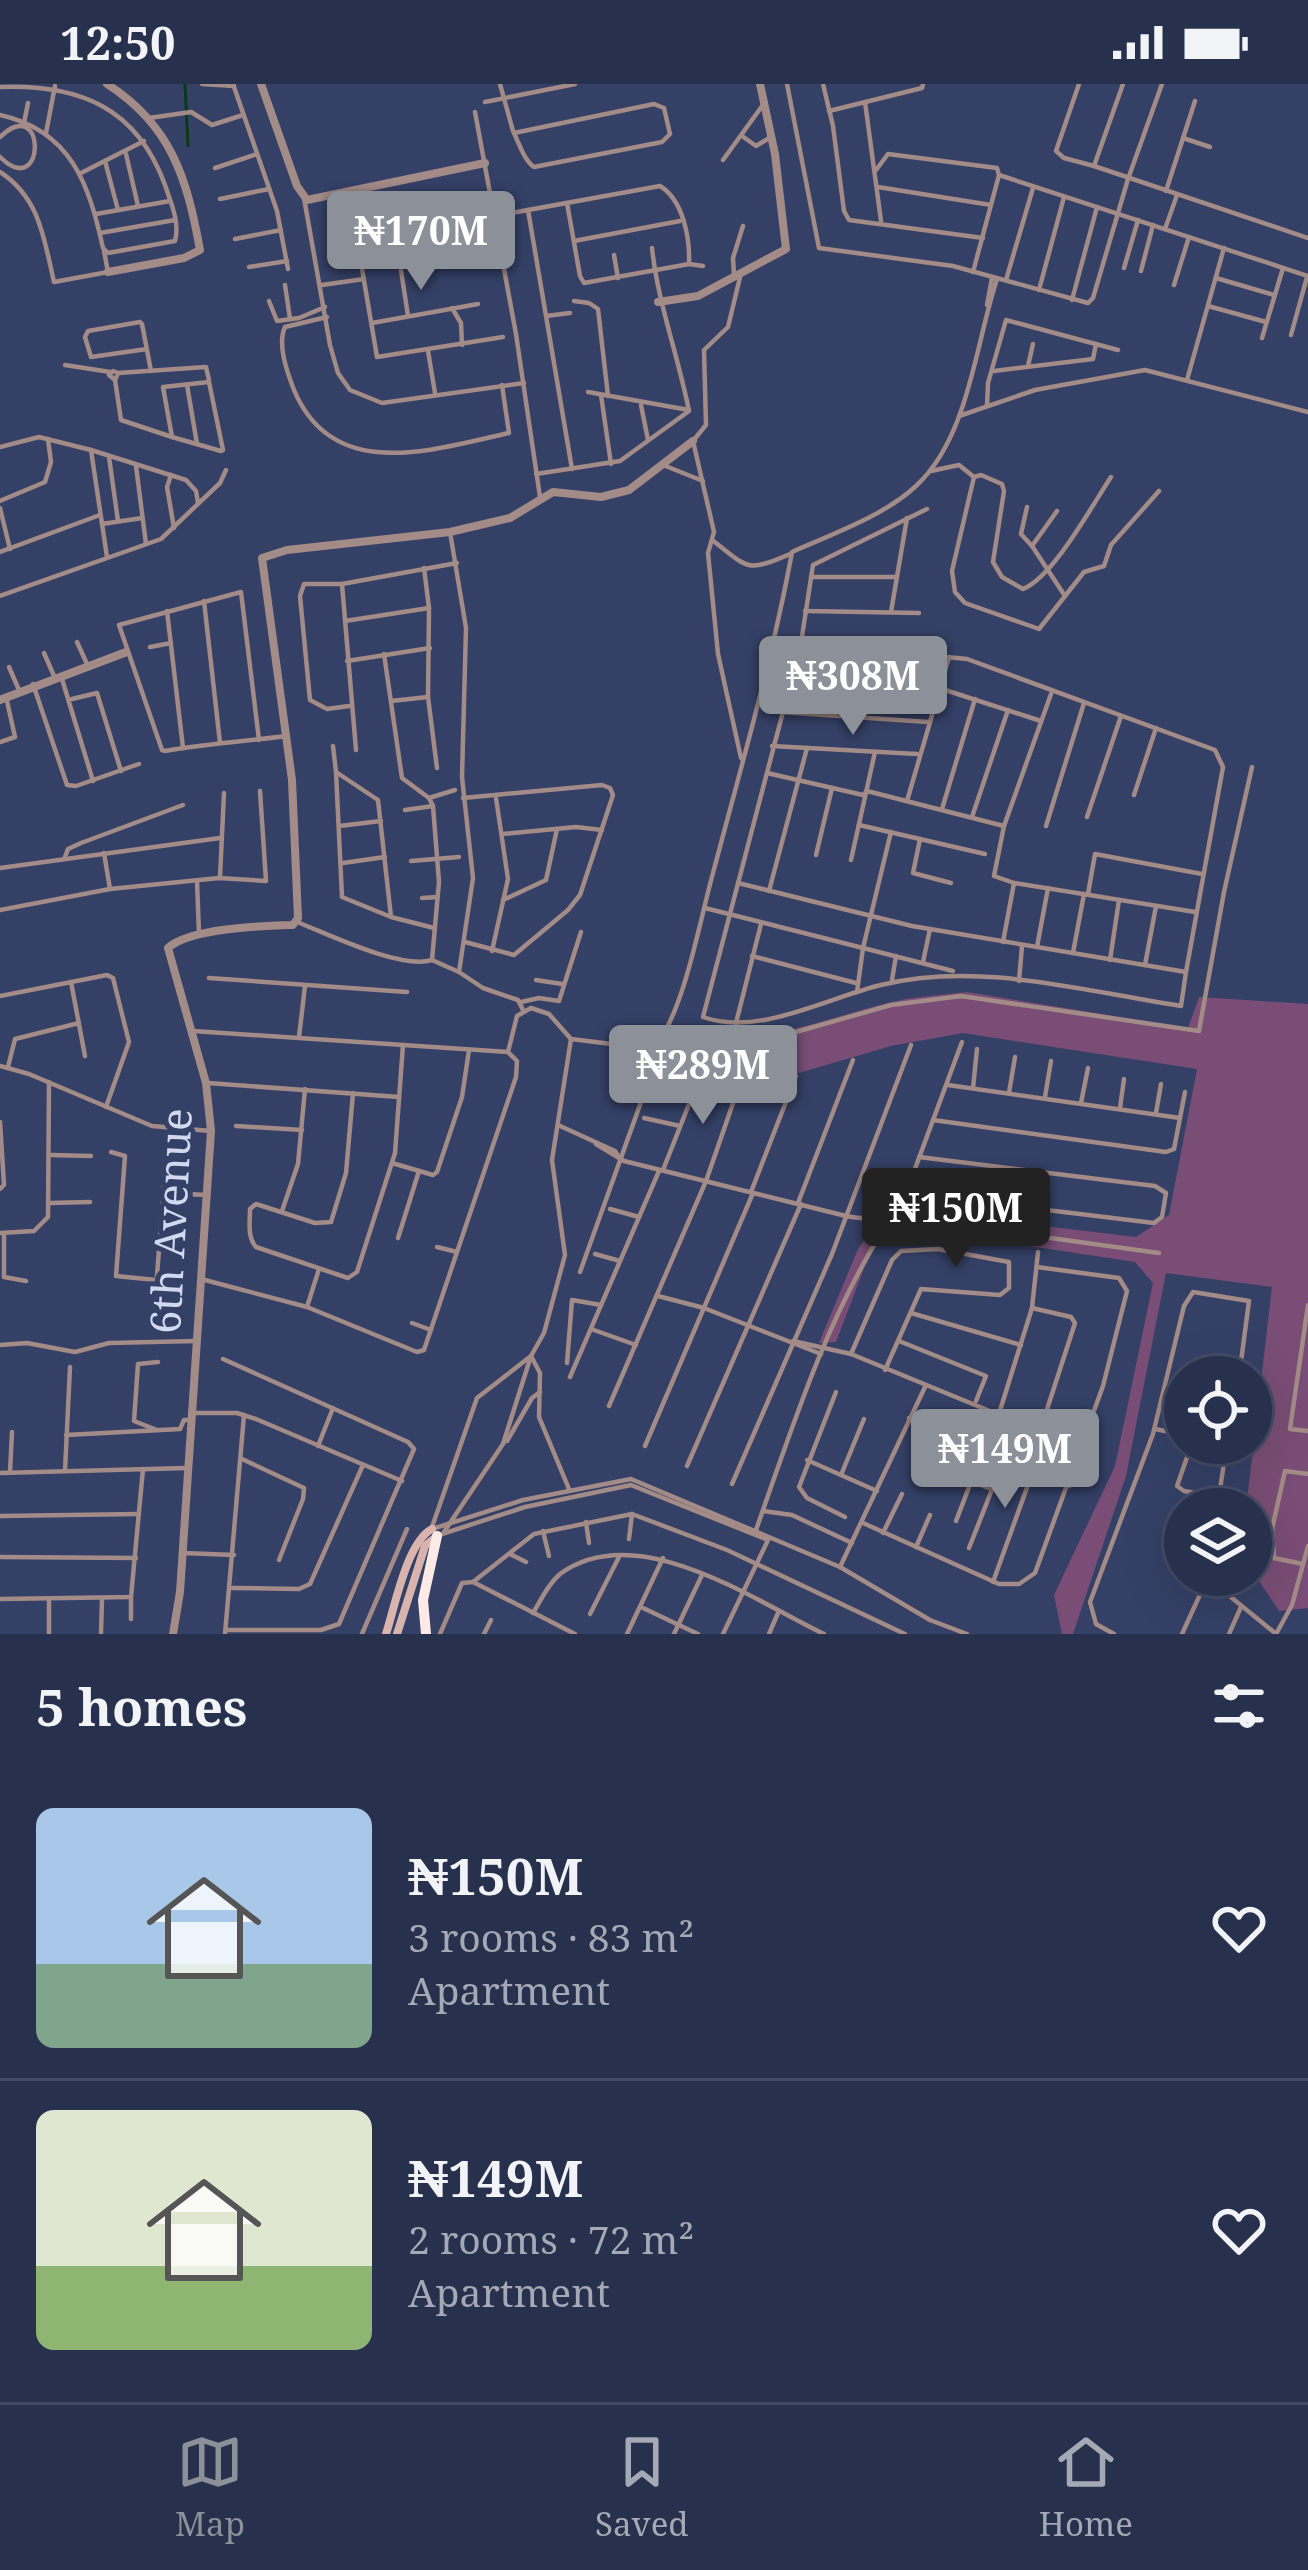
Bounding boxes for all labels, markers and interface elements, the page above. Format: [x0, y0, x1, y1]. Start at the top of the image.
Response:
text: 12:50 [60, 12, 175, 73]
pin: ₦170M [337, 191, 505, 293]
text: ₦170M [354, 203, 488, 256]
pin: ₦308M [769, 636, 937, 738]
text: ₦308M [786, 648, 920, 701]
pin: ₦289M [619, 1025, 787, 1127]
text: ₦289M [636, 1037, 770, 1090]
street label: 6th Avenue [135, 1107, 204, 1335]
pin: ₦150M [872, 1168, 1040, 1270]
text: ₦150M [889, 1180, 1023, 1233]
map controls [1164, 1356, 1272, 1596]
button: locate [1164, 1356, 1272, 1464]
pin: ₦149M [921, 1409, 1089, 1511]
text: ₦149M [938, 1421, 1072, 1474]
button: layers [1164, 1488, 1272, 1596]
text: 5 homes [36, 1671, 247, 1741]
icon: filters [1206, 1673, 1272, 1739]
text: ₦150M [408, 1840, 583, 1910]
icon: home [132, 1856, 276, 2000]
icon: heart [1206, 1895, 1272, 1961]
text: 3 rooms · 83 m² [408, 1910, 694, 1963]
text: Apartment [408, 1963, 610, 2016]
text: ₦149M [408, 2142, 583, 2212]
icon: home [132, 2158, 276, 2302]
icon: heart [1206, 2197, 1272, 2263]
text: 2 rooms · 72 m² [408, 2212, 694, 2265]
text: Apartment [408, 2265, 610, 2318]
tab: Map [175, 2429, 245, 2546]
tab: Saved [595, 2429, 689, 2546]
tab: Home [1039, 2429, 1133, 2546]

